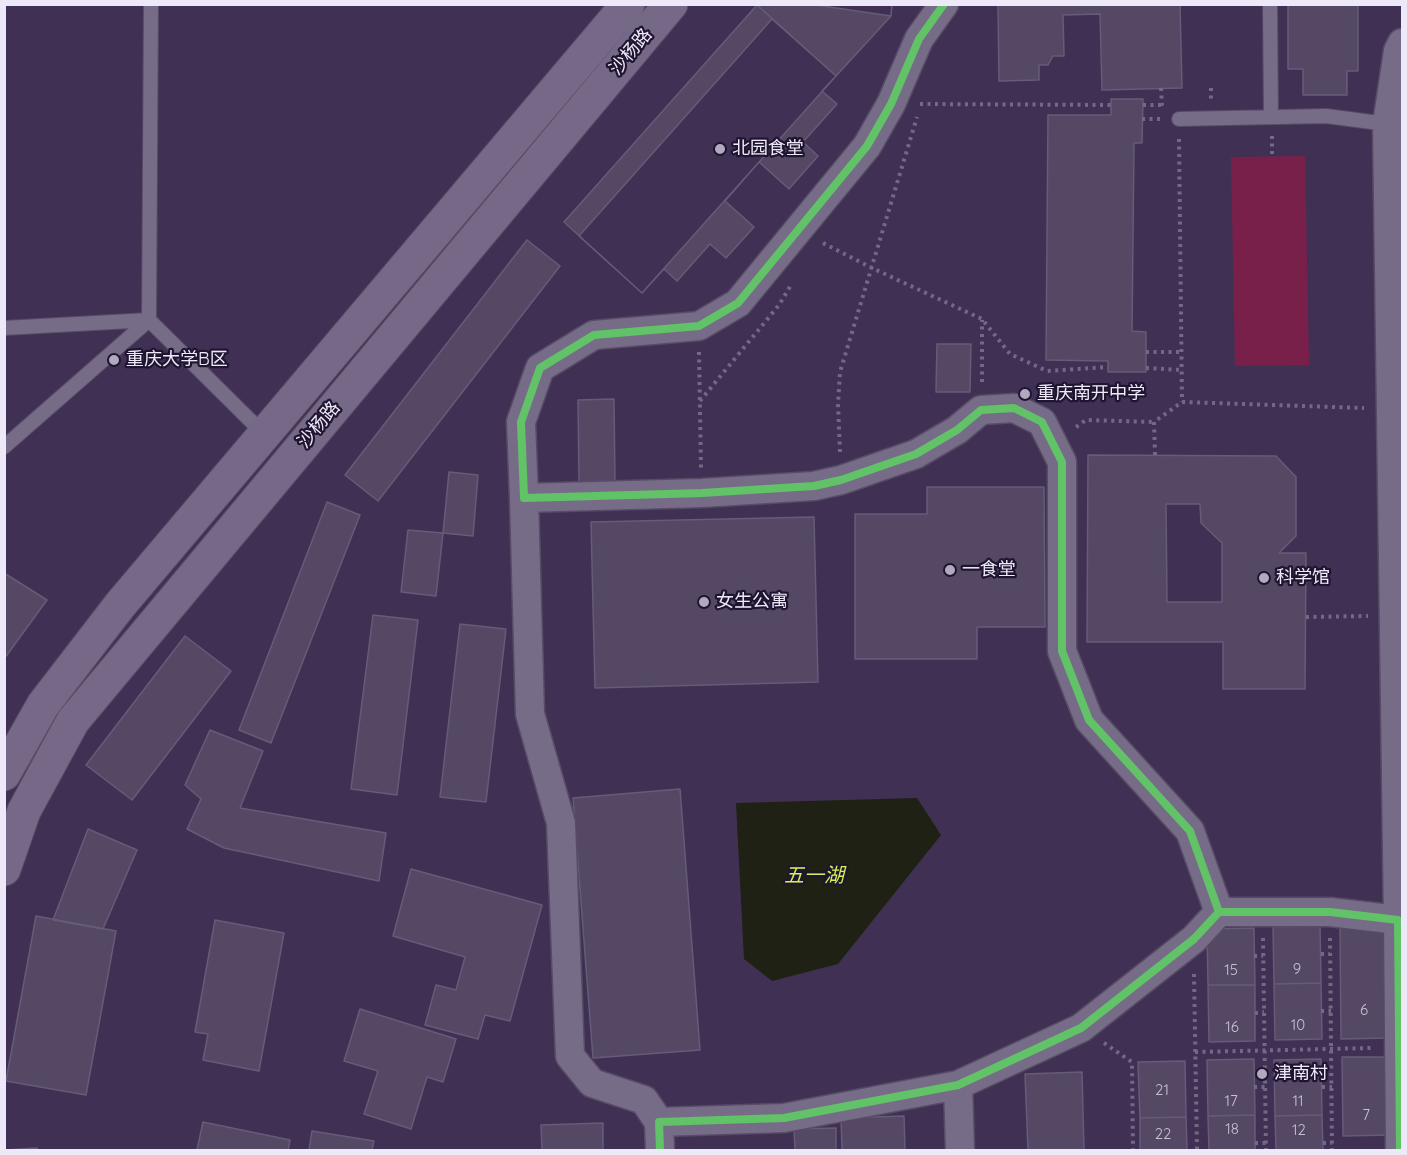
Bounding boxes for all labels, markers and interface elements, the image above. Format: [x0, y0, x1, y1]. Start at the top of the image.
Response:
street label: 沙杨路 [605, 24, 657, 80]
place label: 北园食堂 [732, 138, 804, 160]
marker: 北园食堂 [713, 142, 727, 156]
place label: 重庆大学B区 [126, 349, 228, 371]
marker: 重庆大学B区 [107, 353, 121, 367]
place label: 重庆南开中学 [1037, 383, 1145, 405]
marker: 重庆南开中学 [1018, 387, 1032, 401]
street label: 沙杨路 [293, 397, 345, 453]
place label: 一食堂 [962, 559, 1016, 581]
marker: 一食堂 [943, 563, 957, 577]
place label: 科学馆 [1276, 567, 1330, 589]
marker: 科学馆 [1257, 571, 1271, 585]
place label: 女生公寓 [716, 591, 788, 613]
marker: 女生公寓 [697, 595, 711, 609]
water label: 五一湖 [784, 864, 844, 888]
house number: 9 [1293, 960, 1301, 978]
house number: 15 [1224, 961, 1238, 979]
house number: 6 [1360, 1001, 1368, 1019]
house number: 10 [1291, 1016, 1305, 1034]
house number: 16 [1225, 1018, 1239, 1036]
place label: 津南村 [1274, 1063, 1328, 1085]
marker: 津南村 [1255, 1067, 1269, 1081]
house number: 21 [1155, 1081, 1169, 1099]
house number: 17 [1224, 1092, 1238, 1110]
house number: 11 [1292, 1092, 1304, 1110]
house number: 7 [1362, 1106, 1370, 1124]
house number: 18 [1225, 1120, 1239, 1138]
house number: 12 [1292, 1121, 1306, 1139]
house number: 22 [1155, 1125, 1171, 1143]

